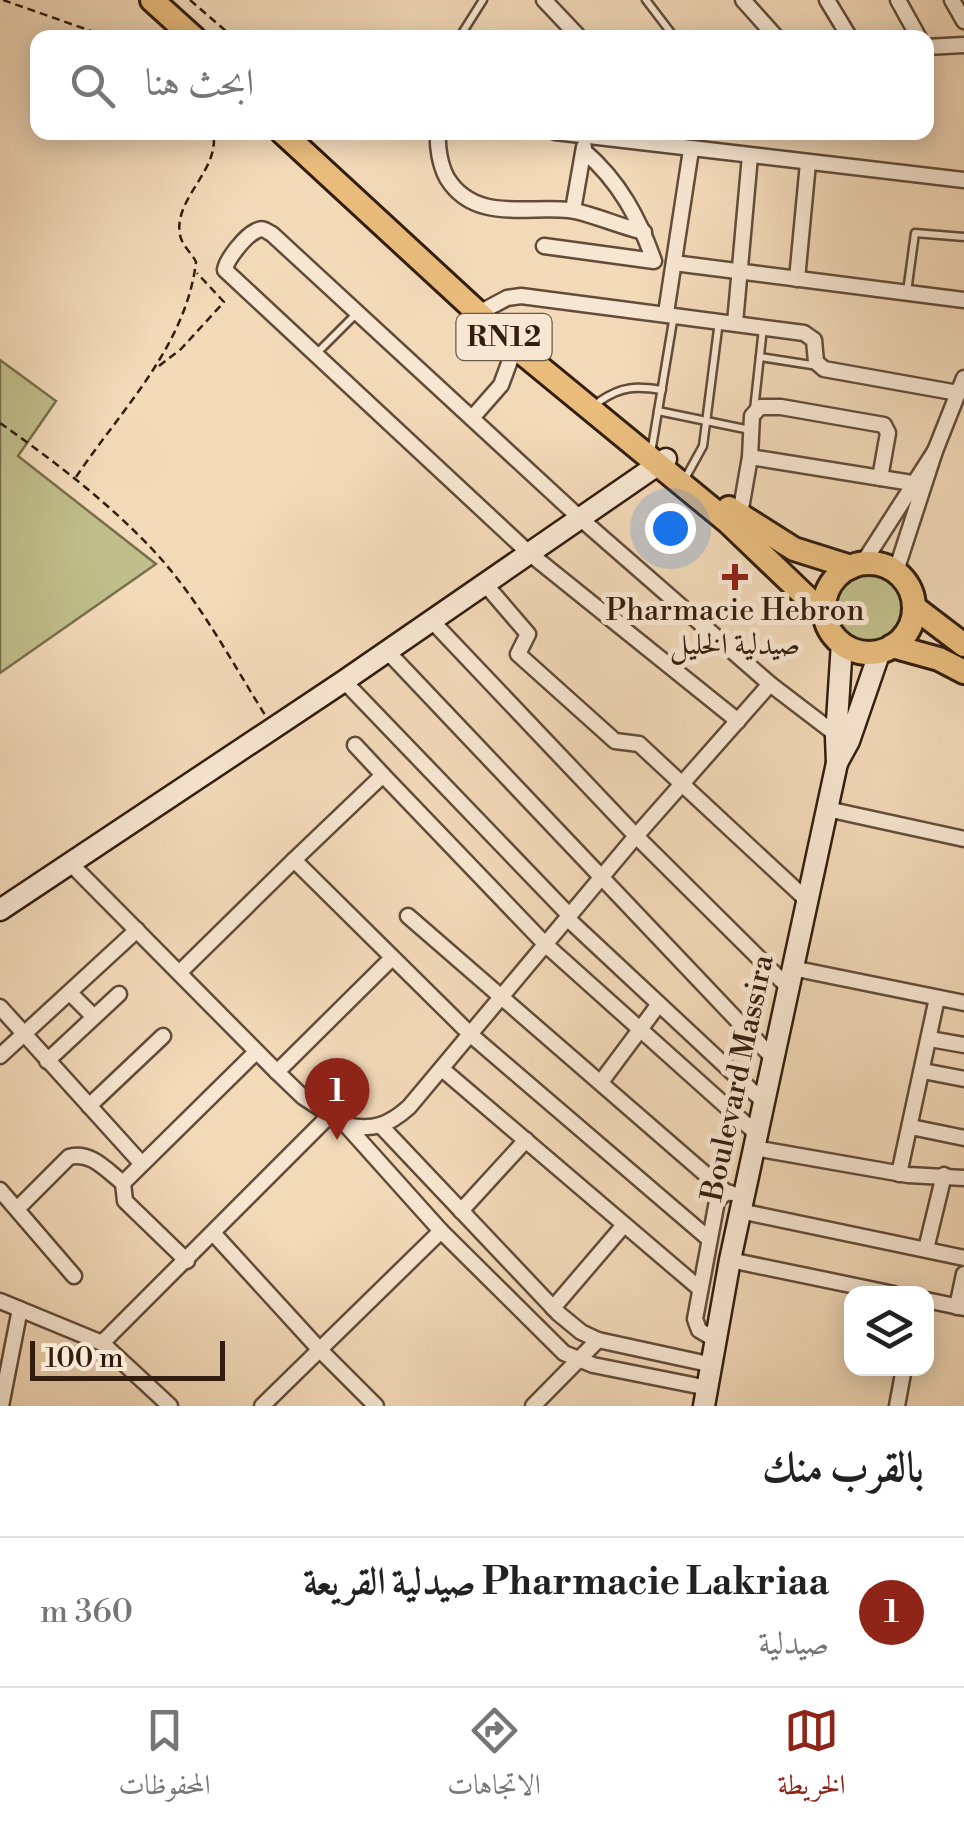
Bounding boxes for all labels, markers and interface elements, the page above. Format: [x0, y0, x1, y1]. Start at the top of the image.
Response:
search box [30, 30, 934, 140]
icon: search [65, 58, 120, 113]
text: ابحث هنا [145, 60, 254, 107]
road number: RN12 [456, 314, 552, 360]
your location [645, 503, 696, 554]
marker: Pharmacie Hebron صيدلية الخليل [724, 566, 746, 588]
place label: Pharmacie Hebron صيدلية الخليل [606, 592, 864, 665]
street label: Boulevard Massira [693, 951, 783, 1206]
pin: 1 [304, 1058, 370, 1140]
map controls [844, 1286, 934, 1376]
button: layers [844, 1286, 934, 1376]
scale bar [30, 1336, 225, 1380]
text: 100 m [45, 1341, 124, 1376]
text: بالقرب منك [762, 1442, 924, 1495]
text: Pharmacie Lakriaa صيدلية القريعة [303, 1559, 829, 1606]
text: 360 m [40, 1592, 133, 1632]
text: 1 [884, 1592, 899, 1632]
text: صيدلية [758, 1624, 829, 1664]
tab: المحفوظات [118, 1703, 211, 1812]
tab: الاتجاهات [447, 1703, 541, 1812]
tab: الخريطة [778, 1703, 846, 1812]

